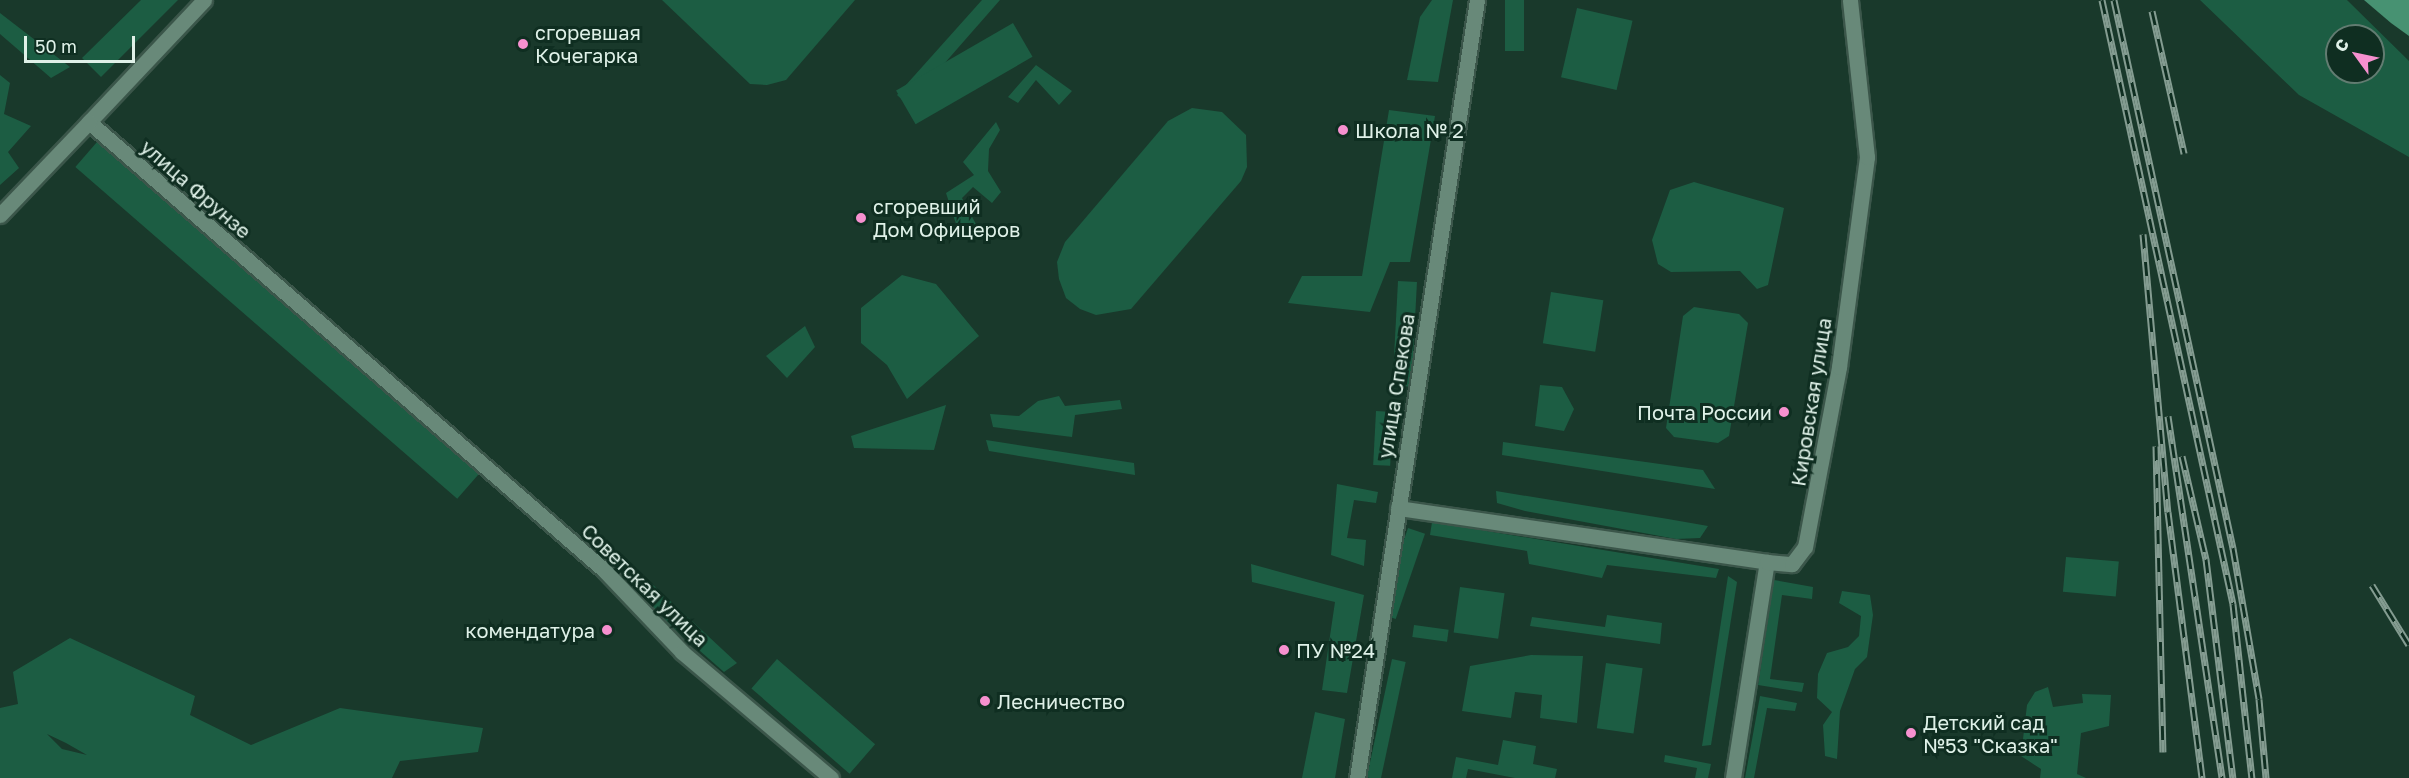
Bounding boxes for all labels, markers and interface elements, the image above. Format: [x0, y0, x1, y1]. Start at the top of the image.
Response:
place label: сгоревшая Кочегарка [535, 20, 641, 67]
scale bar [27, 24, 138, 62]
north arrow [2325, 24, 2385, 84]
text: 50 m [35, 35, 77, 57]
text: С [2330, 35, 2353, 56]
marker: сгоревшая Кочегарка [516, 37, 530, 51]
place label: Школа № 2 [1355, 118, 1464, 142]
marker: Школа № 2 [1336, 123, 1350, 137]
street label: улица Фрунзе [136, 135, 256, 243]
place label: сгоревший Дом Офицеров [873, 195, 1020, 242]
marker: сгоревший Дом Офицеров [854, 211, 868, 225]
street label: улица Спекова [1373, 312, 1419, 460]
street label: Кировская улица [1786, 316, 1836, 488]
place label: Почта России [1637, 400, 1772, 424]
marker: Почта России [1777, 405, 1791, 419]
street label: Советская улица [577, 519, 713, 651]
place label: комендатура [465, 618, 595, 642]
marker: комендатура [600, 623, 614, 637]
place label: ПУ №24 [1296, 638, 1375, 662]
marker: ПУ №24 [1277, 643, 1291, 657]
place label: Лесничество [997, 689, 1125, 713]
marker: Лесничество [978, 694, 992, 708]
place label: Детский сад №53 "Сказка" [1923, 710, 2058, 757]
marker: Детский сад №53 "Сказка" [1904, 726, 1918, 740]

